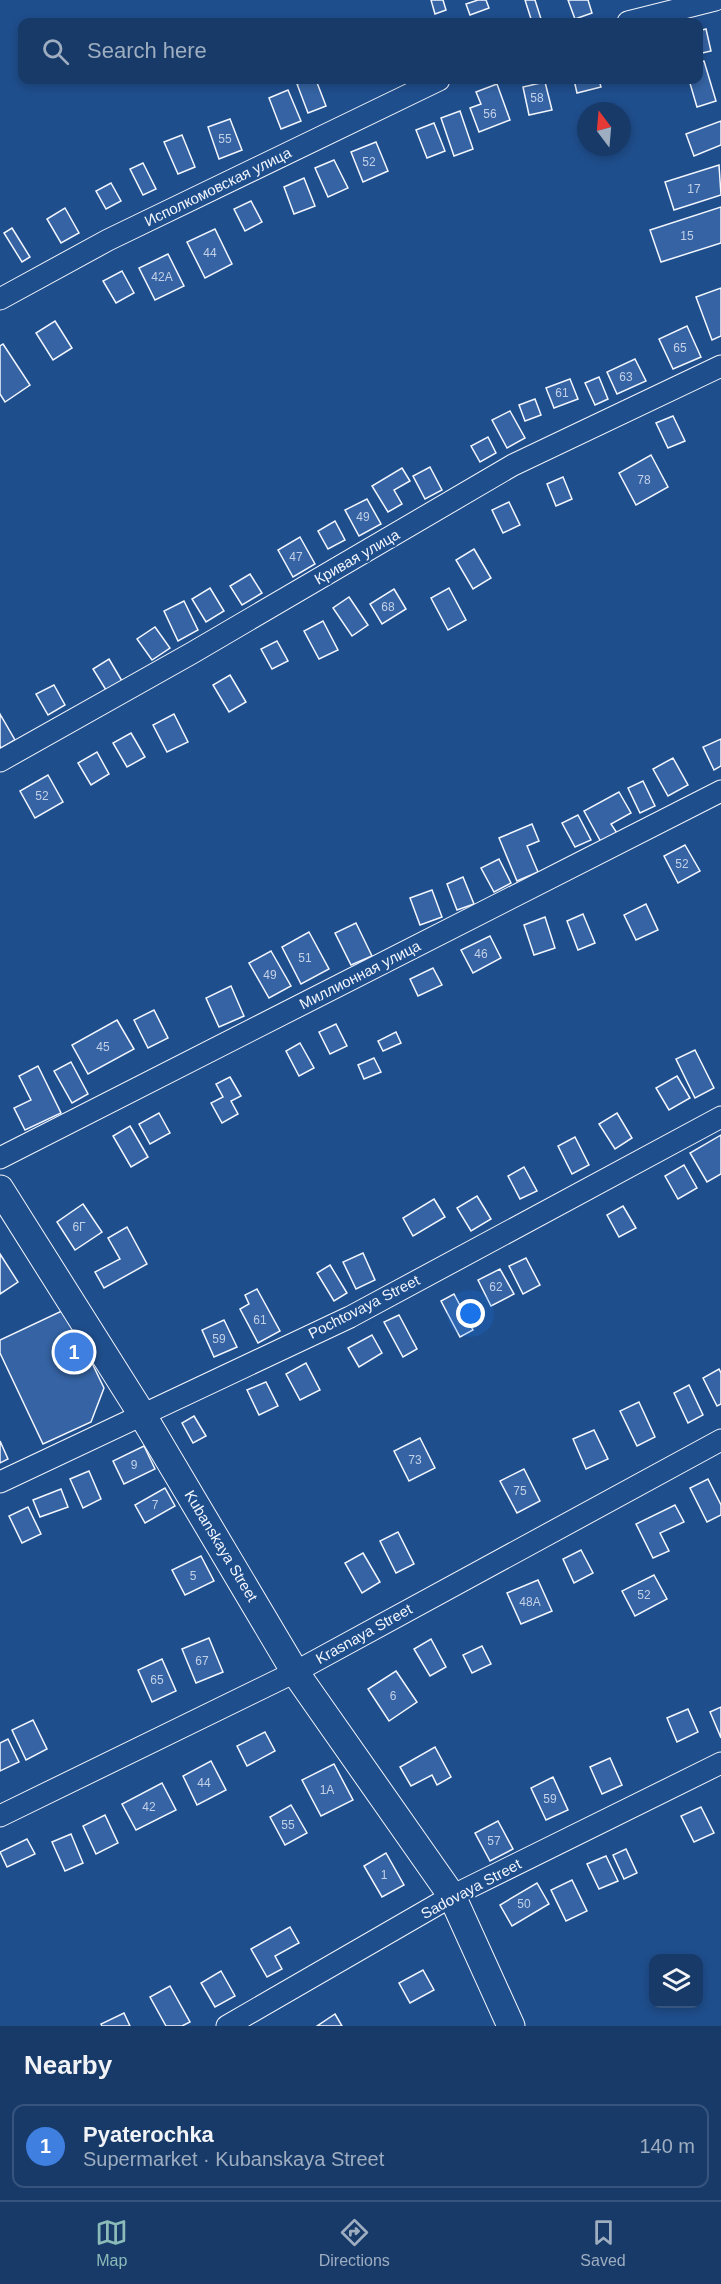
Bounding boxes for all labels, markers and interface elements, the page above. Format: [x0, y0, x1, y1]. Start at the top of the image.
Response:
search box [18, 18, 703, 84]
icon: search [39, 35, 72, 68]
text: Search here [87, 38, 207, 63]
house number: 58 [530, 91, 544, 105]
north arrow [577, 102, 631, 156]
house number: 56 [483, 107, 497, 121]
house number: 55 [218, 132, 232, 146]
street label: Исполкомовская улица [142, 143, 294, 229]
house number: 52 [362, 155, 376, 169]
house number: 17 [687, 182, 701, 196]
house number: 15 [680, 229, 694, 243]
house number: 44 [203, 246, 217, 260]
house number: 42А [151, 270, 173, 284]
house number: 65 [673, 341, 687, 355]
house number: 63 [619, 370, 633, 384]
house number: 61 [555, 386, 569, 400]
house number: 78 [637, 473, 651, 487]
house number: 49 [356, 510, 370, 524]
street label: Кривая улица [311, 525, 403, 588]
house number: 47 [289, 550, 303, 564]
house number: 68 [381, 600, 395, 614]
house number: 52 [35, 789, 49, 803]
house number: 52 [675, 857, 689, 871]
street label: Миллионная улица [296, 936, 424, 1012]
house number: 46 [474, 947, 488, 961]
house number: 51 [298, 951, 312, 965]
house number: 49 [263, 968, 277, 982]
house number: 45 [96, 1040, 110, 1054]
house number: 6Г [72, 1220, 86, 1234]
street label: Pochtovaya Street [305, 1271, 423, 1342]
house number: 62 [489, 1280, 503, 1294]
your location [456, 1299, 485, 1328]
house number: 61 [253, 1313, 267, 1327]
pin: 1 [54, 1330, 94, 1374]
house number: 59 [212, 1332, 226, 1346]
house number: 73 [408, 1453, 422, 1467]
house number: 9 [131, 1458, 138, 1472]
house number: 75 [513, 1484, 527, 1498]
street label: Kubanskaya Street [182, 1487, 262, 1605]
house number: 7 [152, 1498, 159, 1512]
house number: 5 [190, 1569, 197, 1583]
house number: 52 [637, 1588, 651, 1602]
house number: 48А [519, 1595, 541, 1609]
street label: Krasnaya Street [313, 1600, 416, 1667]
house number: 67 [195, 1654, 209, 1668]
house number: 65 [150, 1673, 164, 1687]
house number: 6 [390, 1689, 397, 1703]
house number: 44 [197, 1776, 211, 1790]
house number: 1А [320, 1783, 334, 1797]
house number: 59 [543, 1792, 557, 1806]
house number: 42 [142, 1800, 156, 1814]
house number: 55 [281, 1818, 295, 1832]
house number: 57 [487, 1834, 501, 1848]
street label: Sadovaya Street [418, 1855, 524, 1922]
house number: 1 [381, 1868, 388, 1882]
house number: 50 [517, 1897, 531, 1911]
map controls [649, 1954, 703, 2008]
button: layers [649, 1954, 703, 2008]
text: Nearby [24, 2050, 112, 2080]
text: Pyaterochka [83, 2122, 214, 2147]
text: 1 [40, 2135, 51, 2157]
text: 140 m [639, 2135, 695, 2157]
text: Supermarket · Kubanskaya Street [83, 2148, 384, 2170]
tab: Map [95, 2216, 128, 2270]
tab: Directions [319, 2216, 390, 2270]
tab: Saved [580, 2216, 626, 2270]

